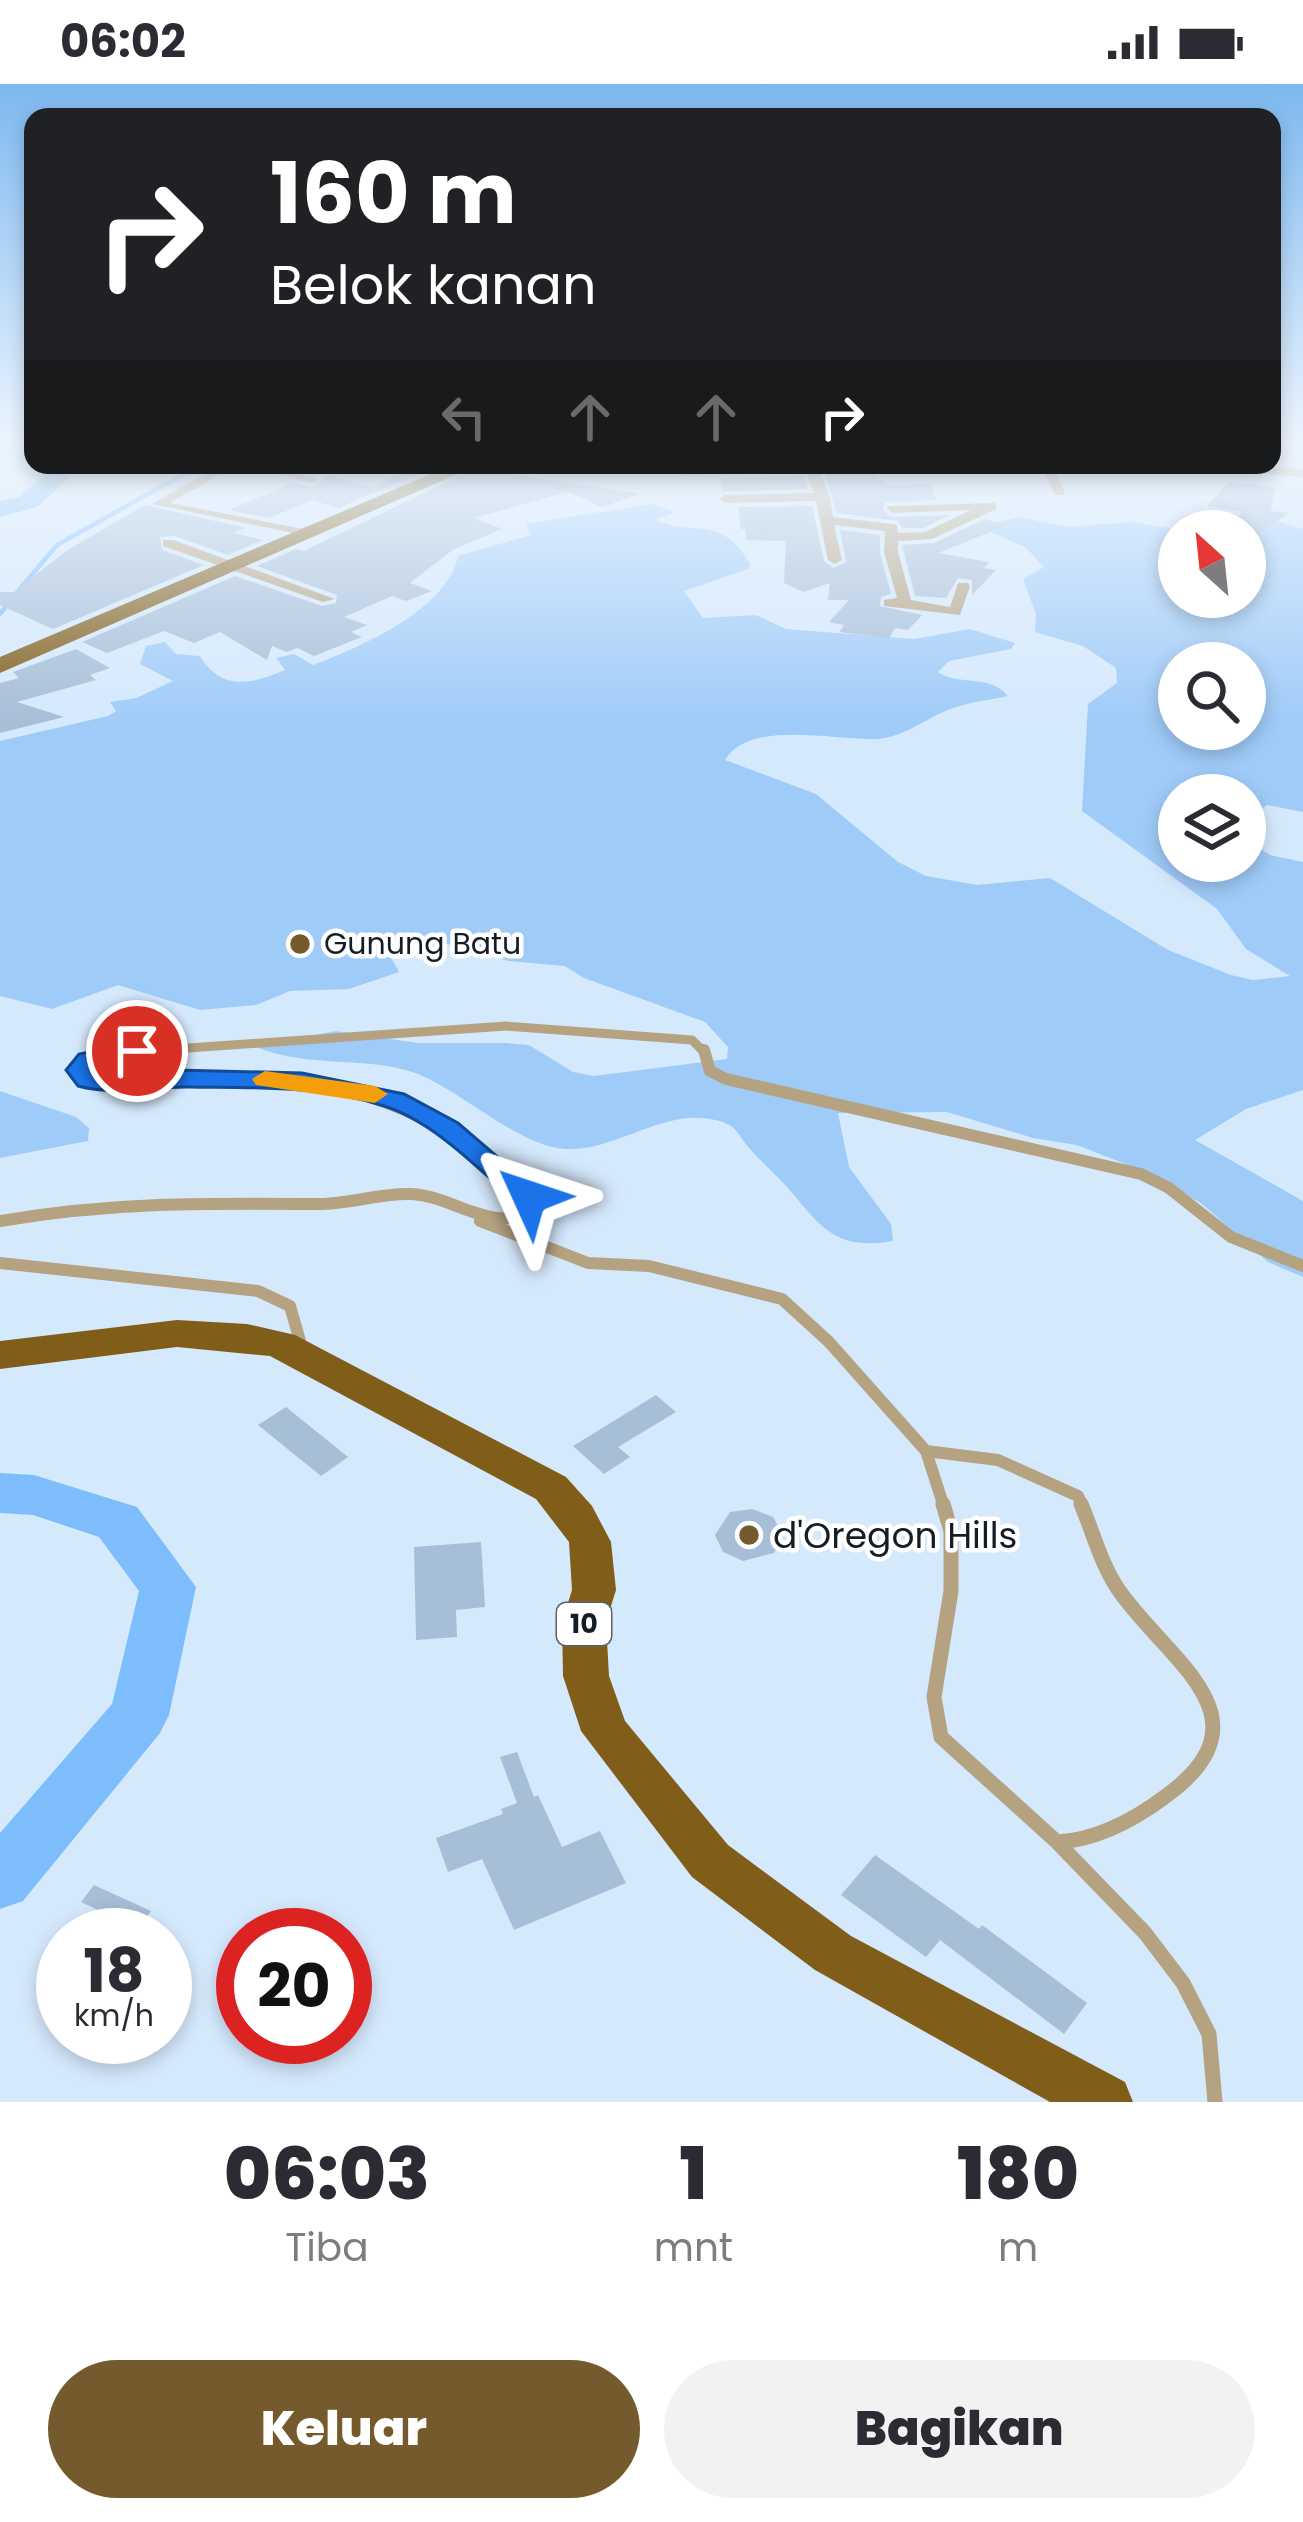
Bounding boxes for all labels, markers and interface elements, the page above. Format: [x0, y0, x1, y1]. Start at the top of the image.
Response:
text: 06:02 [60, 10, 186, 73]
text: 160 m [270, 135, 517, 252]
icon: right [72, 156, 228, 312]
text: Belok kanan [270, 247, 597, 323]
icon: left [431, 384, 497, 450]
icon: ahead [557, 384, 623, 450]
icon: ahead [683, 384, 749, 450]
icon: right [809, 384, 875, 450]
north arrow [1158, 510, 1266, 618]
map controls [1158, 510, 1266, 882]
button: search [1158, 642, 1266, 750]
button: layers [1158, 774, 1266, 882]
place label: Gunung Batu [324, 922, 521, 965]
marker: Gunung Batu [287, 931, 313, 957]
pin [86, 1000, 188, 1102]
icon: arrive [104, 1018, 170, 1084]
position arrow [466, 1134, 592, 1260]
place label: d'Oregon Hills [773, 1510, 1017, 1561]
marker: d'Oregon Hills [736, 1522, 762, 1548]
road number: 10 [557, 1603, 611, 1645]
speed limit sign: 20 [216, 1908, 372, 2064]
text: 18 [83, 1929, 145, 2013]
text: km/h [74, 1994, 154, 2037]
text: 06:03 [224, 2123, 430, 2224]
text: 1 [679, 2123, 707, 2224]
text: 180 [957, 2123, 1079, 2224]
text: Tiba [285, 2220, 369, 2275]
text: mnt [654, 2220, 733, 2275]
text: m [998, 2220, 1038, 2275]
button: Keluar [48, 2360, 640, 2498]
button: Bagikan [664, 2360, 1255, 2498]

